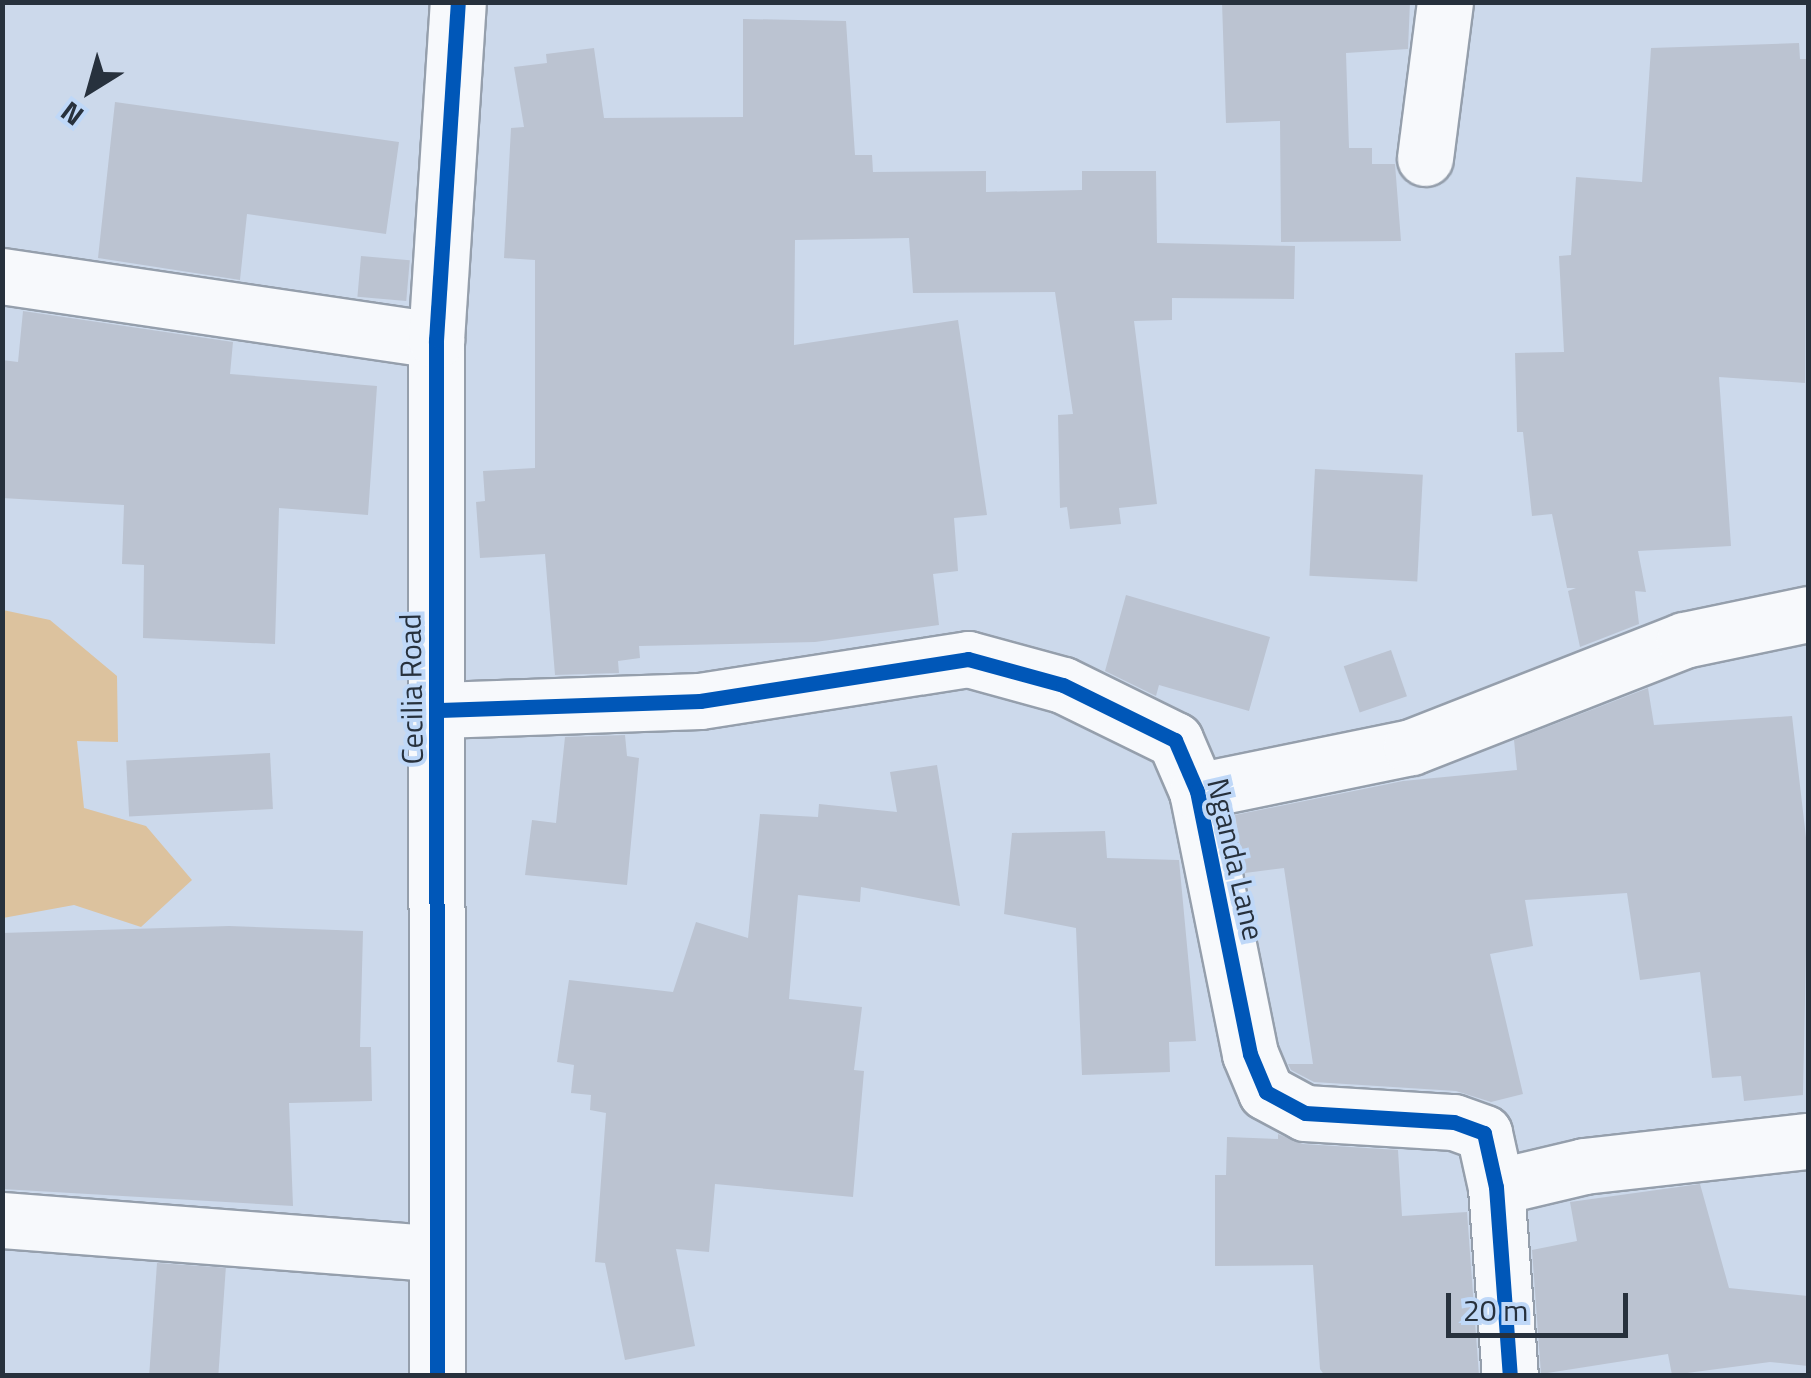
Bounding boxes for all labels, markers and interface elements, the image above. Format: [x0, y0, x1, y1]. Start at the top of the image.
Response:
north arrow [40, 40, 140, 140]
text: N [51, 91, 92, 137]
street label: Cecilia Road [392, 613, 430, 765]
street label: Nganda Lane [1200, 775, 1272, 943]
scale bar [1451, 1273, 1634, 1335]
text: 20 m [1463, 1287, 1528, 1333]

